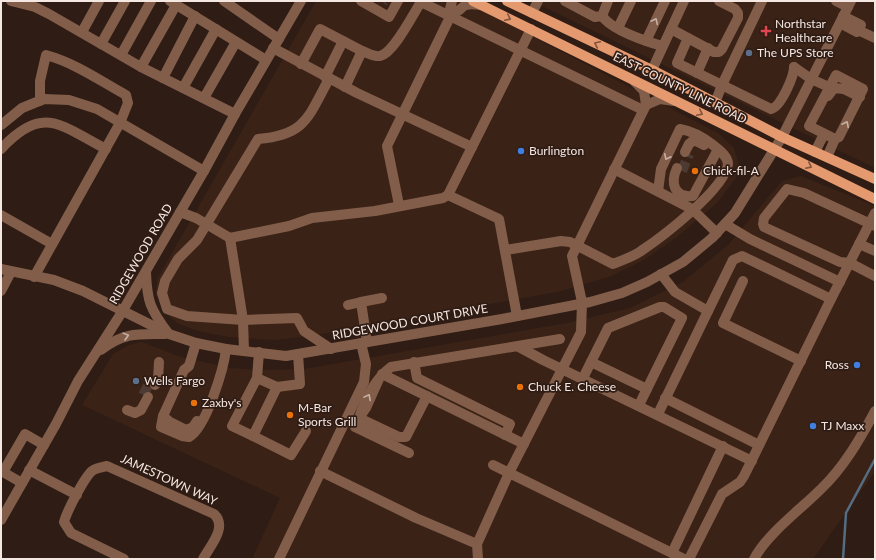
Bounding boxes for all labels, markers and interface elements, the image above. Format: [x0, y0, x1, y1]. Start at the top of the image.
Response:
one-way arrow [503, 13, 511, 21]
place label: Northstar Healthcare [775, 16, 832, 45]
one-way arrow [651, 18, 658, 25]
marker: Northstar Healthcare [760, 25, 772, 37]
one-way arrow [594, 41, 601, 49]
place label: The UPS Store [757, 45, 833, 60]
marker: The UPS Store [744, 48, 754, 58]
street label: EAST COUNTY LINE ROAD [611, 49, 749, 126]
one-way arrow [695, 108, 703, 116]
one-way arrow [841, 121, 849, 128]
place label: Burlington [529, 143, 584, 158]
marker: Burlington [516, 146, 526, 156]
one-way arrow [664, 153, 672, 160]
one-way arrow [805, 161, 812, 169]
place label: Chick-fil-A [703, 163, 760, 178]
marker: Chick-fil-A [690, 166, 700, 176]
street label: RIDGEWOOD ROAD [106, 201, 175, 307]
street label: RIDGEWOOD COURT DRIVE [331, 300, 489, 343]
one-way arrow [123, 332, 130, 341]
place label: Ross [825, 357, 849, 372]
marker: Ross [852, 360, 862, 370]
place label: Wells Fargo [144, 373, 205, 388]
marker: Wells Fargo [131, 376, 141, 386]
place label: Chuck E. Cheese [528, 379, 616, 394]
marker: Chuck E. Cheese [515, 382, 525, 392]
one-way arrow [363, 394, 370, 401]
place label: Zaxby's [202, 395, 241, 410]
marker: Zaxby's [189, 398, 199, 408]
place label: M-Bar Sports Grill [298, 400, 356, 429]
marker: M-Bar Sports Grill [285, 410, 295, 420]
place label: TJ Maxx [821, 418, 864, 433]
marker: TJ Maxx [808, 421, 818, 431]
street label: JAMESTOWN WAY [118, 451, 220, 509]

